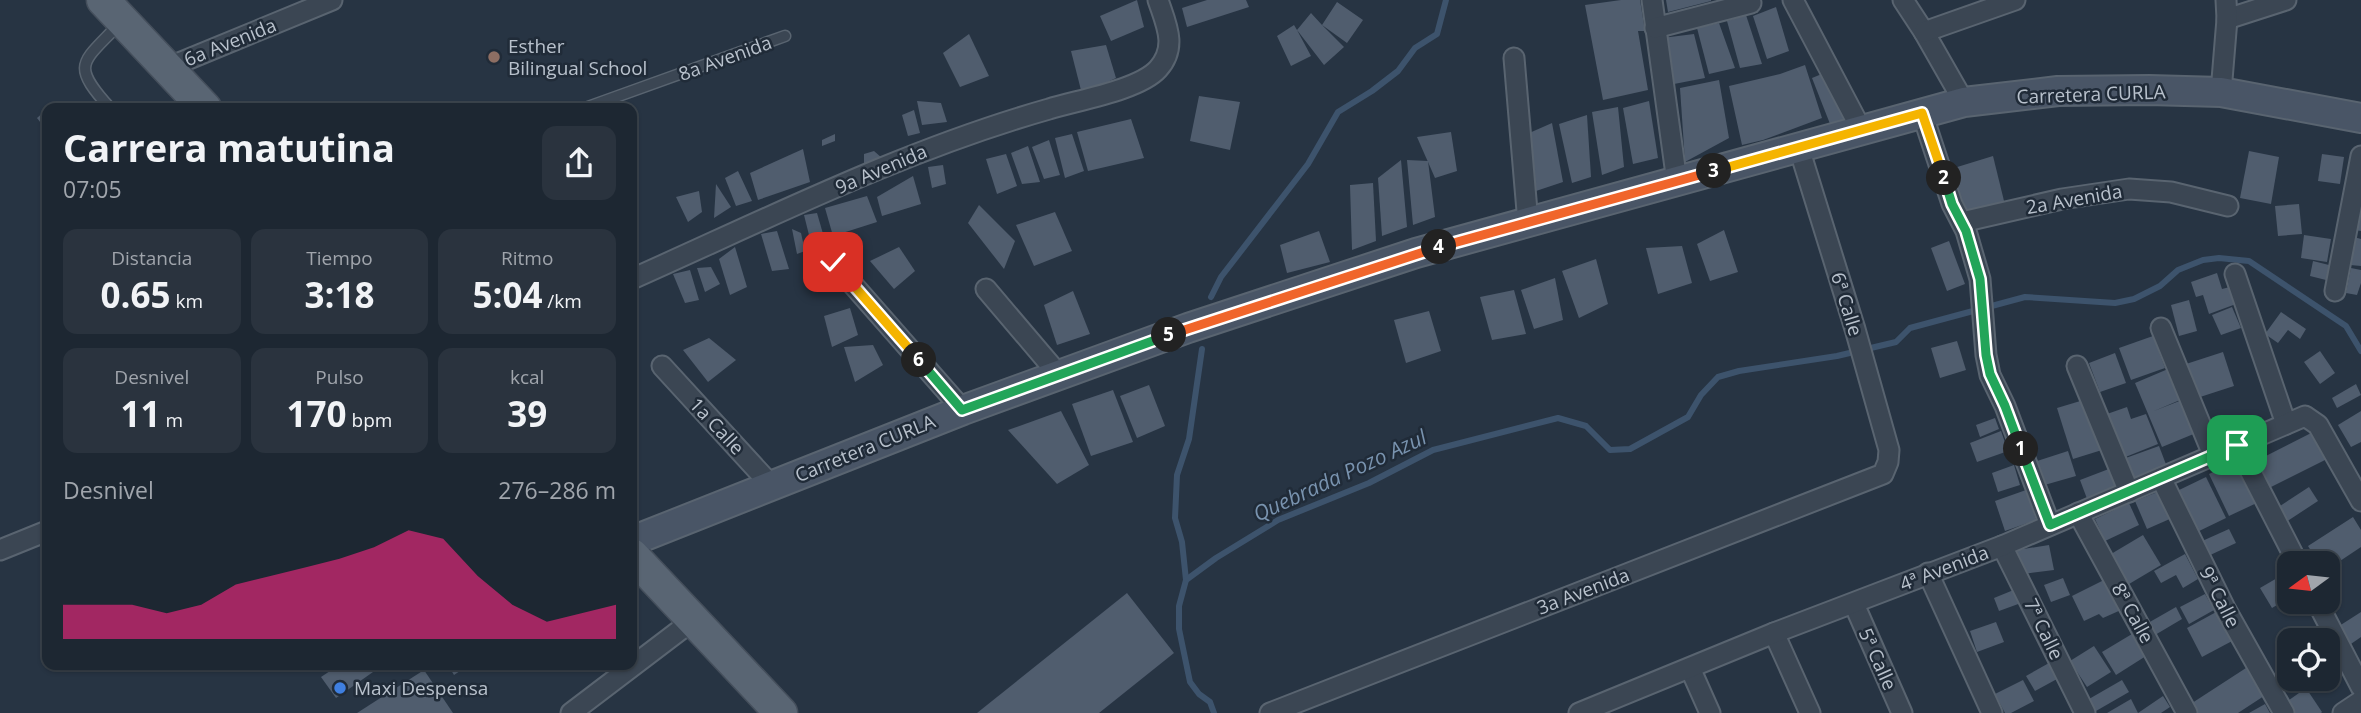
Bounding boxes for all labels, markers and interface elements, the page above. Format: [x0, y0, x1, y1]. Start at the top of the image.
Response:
street label: 6a Avenida [180, 12, 280, 72]
street label: 8a Avenida [675, 29, 775, 87]
place label: Esther Bilingual School [508, 33, 647, 81]
marker: Esther Bilingual School [486, 49, 502, 65]
street label: Carretera CURLA [2016, 78, 2166, 110]
text: Carrera matutina [63, 121, 395, 173]
button: share [542, 126, 616, 200]
street label: 9a Avenida [831, 138, 931, 200]
pin: 3 [1696, 154, 1732, 188]
text: 3 [1708, 157, 1719, 183]
pin: 2 [1926, 160, 1962, 196]
text: 2 [1938, 164, 1949, 190]
text: 07:05 [63, 173, 122, 205]
street label: 2a Avenida [2024, 178, 2124, 220]
pin: 4 [1422, 230, 1456, 264]
pin [803, 232, 863, 292]
text: 4 [1433, 233, 1444, 259]
icon: check [814, 243, 852, 281]
text: Distancia [111, 245, 192, 271]
text: Tiempo [306, 245, 373, 271]
text: Ritmo [501, 245, 553, 271]
street label: 6ª Calle [1825, 269, 1869, 339]
text: 0.65 [101, 271, 171, 318]
text: 3:18 [304, 271, 375, 318]
text: 5:04 [472, 271, 542, 318]
text: km [171, 288, 203, 314]
text: /km [542, 288, 582, 314]
pin: 5 [1152, 318, 1186, 352]
text: 5 [1163, 321, 1174, 347]
pin: 6 [902, 342, 936, 378]
text: 6 [913, 346, 924, 372]
text: Desnivel [114, 364, 189, 390]
text: Pulso [315, 364, 364, 390]
text: kcal [510, 364, 544, 390]
text: 11 [121, 390, 161, 437]
text: 170 [287, 390, 347, 437]
text: 39 [507, 390, 547, 437]
street label: 1a Calle [684, 392, 750, 460]
text: m [161, 407, 183, 433]
text: bpm [347, 407, 392, 433]
street label: Carretera CURLA [791, 408, 939, 488]
pin [2207, 415, 2267, 475]
water label: Quebrada Pozo Azul [1248, 422, 1431, 528]
icon: arrive [2218, 426, 2256, 464]
pin: 1 [2004, 432, 2038, 466]
text: 1 [2015, 435, 2026, 461]
text: Desnivel [63, 474, 154, 506]
text: 276–286 m [498, 474, 616, 506]
street label: 4ª Avenida [1896, 539, 1992, 597]
north arrow [2277, 551, 2340, 614]
map controls [2277, 551, 2340, 691]
street label: 3a Avenida [1533, 561, 1633, 621]
street label: 9ª Calle [2194, 562, 2246, 632]
street label: 8ª Calle [2106, 578, 2160, 648]
street label: 7ª Calle [2018, 594, 2070, 664]
street label: 5ª Calle [1853, 624, 1903, 694]
button: locate [2277, 628, 2340, 691]
place label: Maxi Despensa [354, 675, 488, 701]
marker: Maxi Despensa [332, 680, 348, 696]

